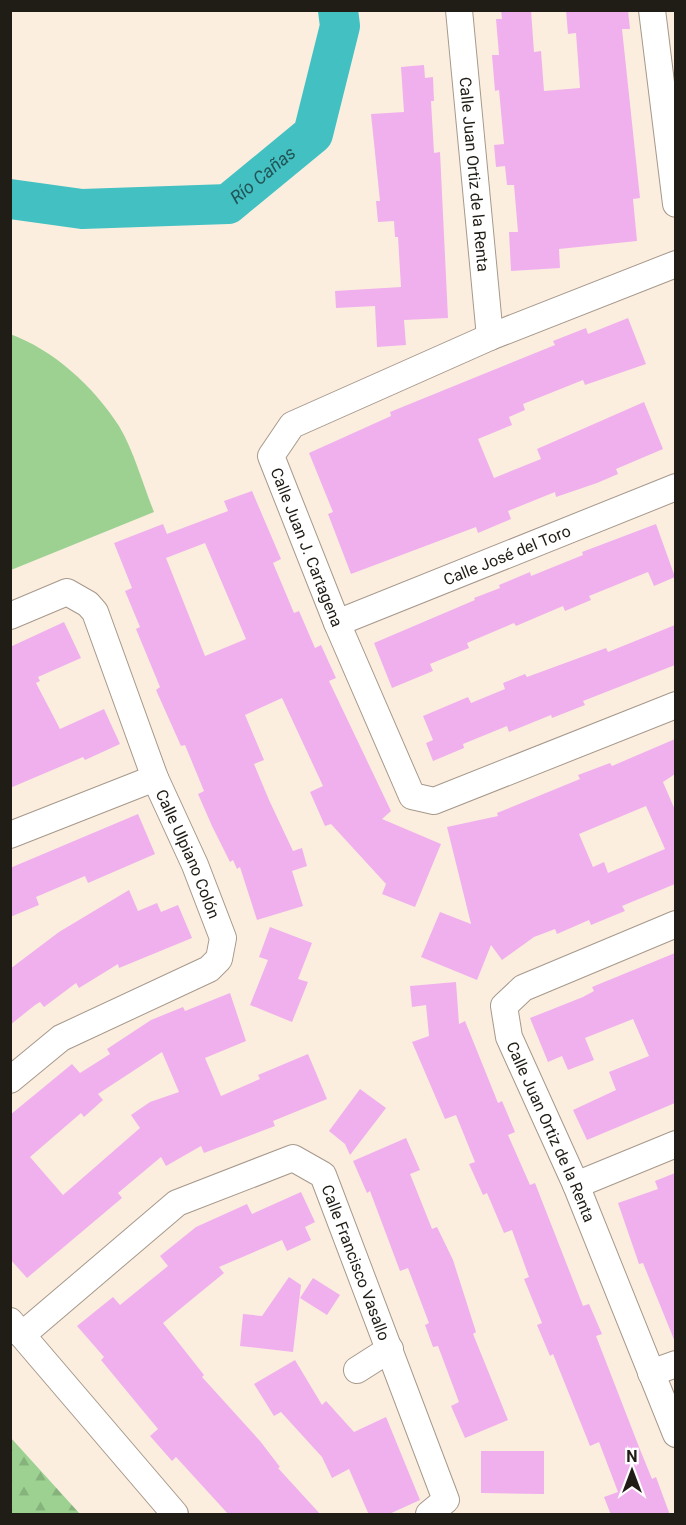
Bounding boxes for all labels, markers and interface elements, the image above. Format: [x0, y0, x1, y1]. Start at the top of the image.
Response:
street label: Calle Juan Ortiz de la Renta [455, 76, 493, 273]
water label: Río Cañas [226, 142, 300, 208]
street label: Calle Juan J. Cartagena [267, 465, 347, 630]
street label: Calle José del Toro [441, 521, 573, 589]
street label: Calle Ulpiano Colón [152, 787, 224, 921]
street label: Calle Juan Ortiz de la Renta [502, 1039, 599, 1225]
street label: Calle Francisco Vasallo [318, 1182, 394, 1343]
north arrow [602, 1441, 662, 1501]
text: N [626, 1447, 638, 1466]

